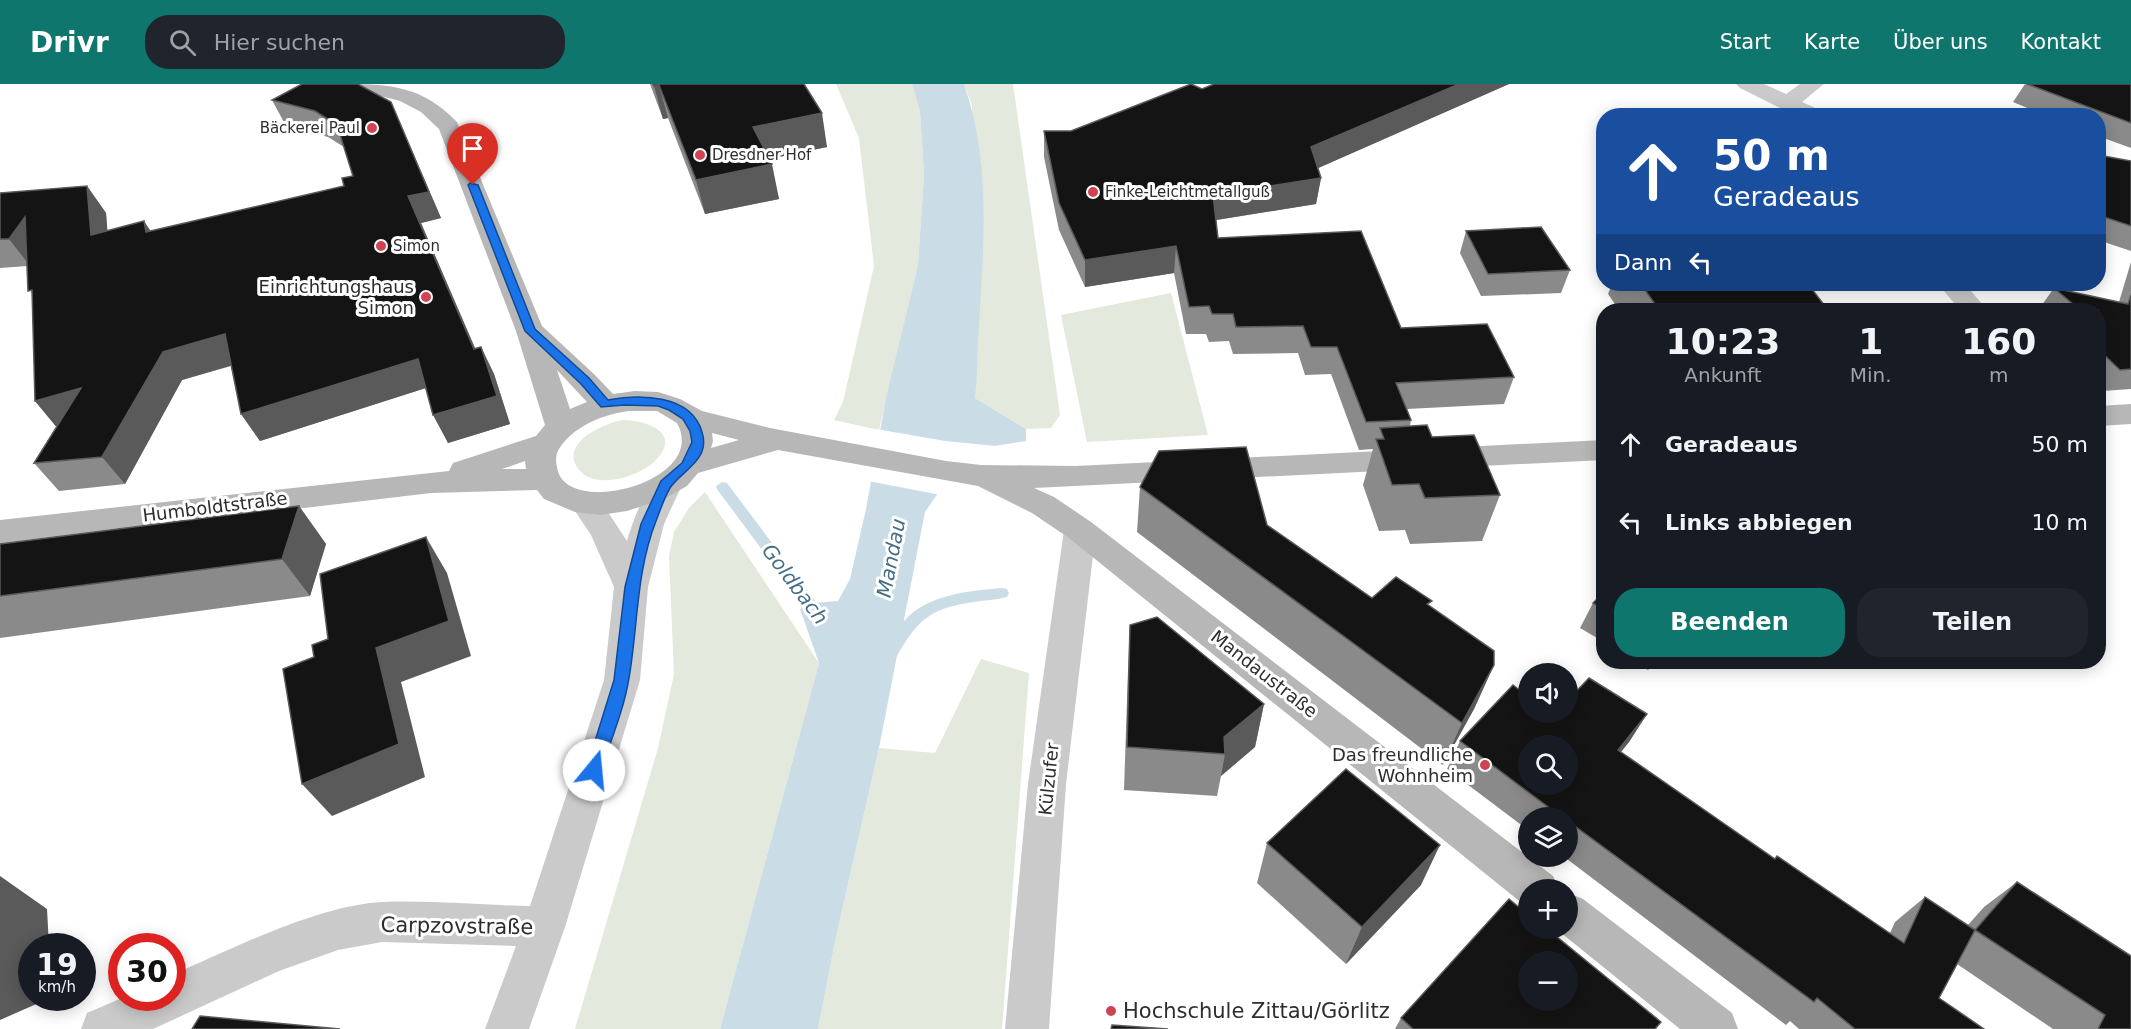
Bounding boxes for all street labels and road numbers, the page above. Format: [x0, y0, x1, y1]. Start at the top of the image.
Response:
street label: Humboldtstraße [141, 487, 289, 526]
street label: Mandaustraße [1207, 626, 1322, 722]
street label: Külzufer [1034, 741, 1063, 816]
street label: Carpzovstraße [380, 913, 534, 939]

